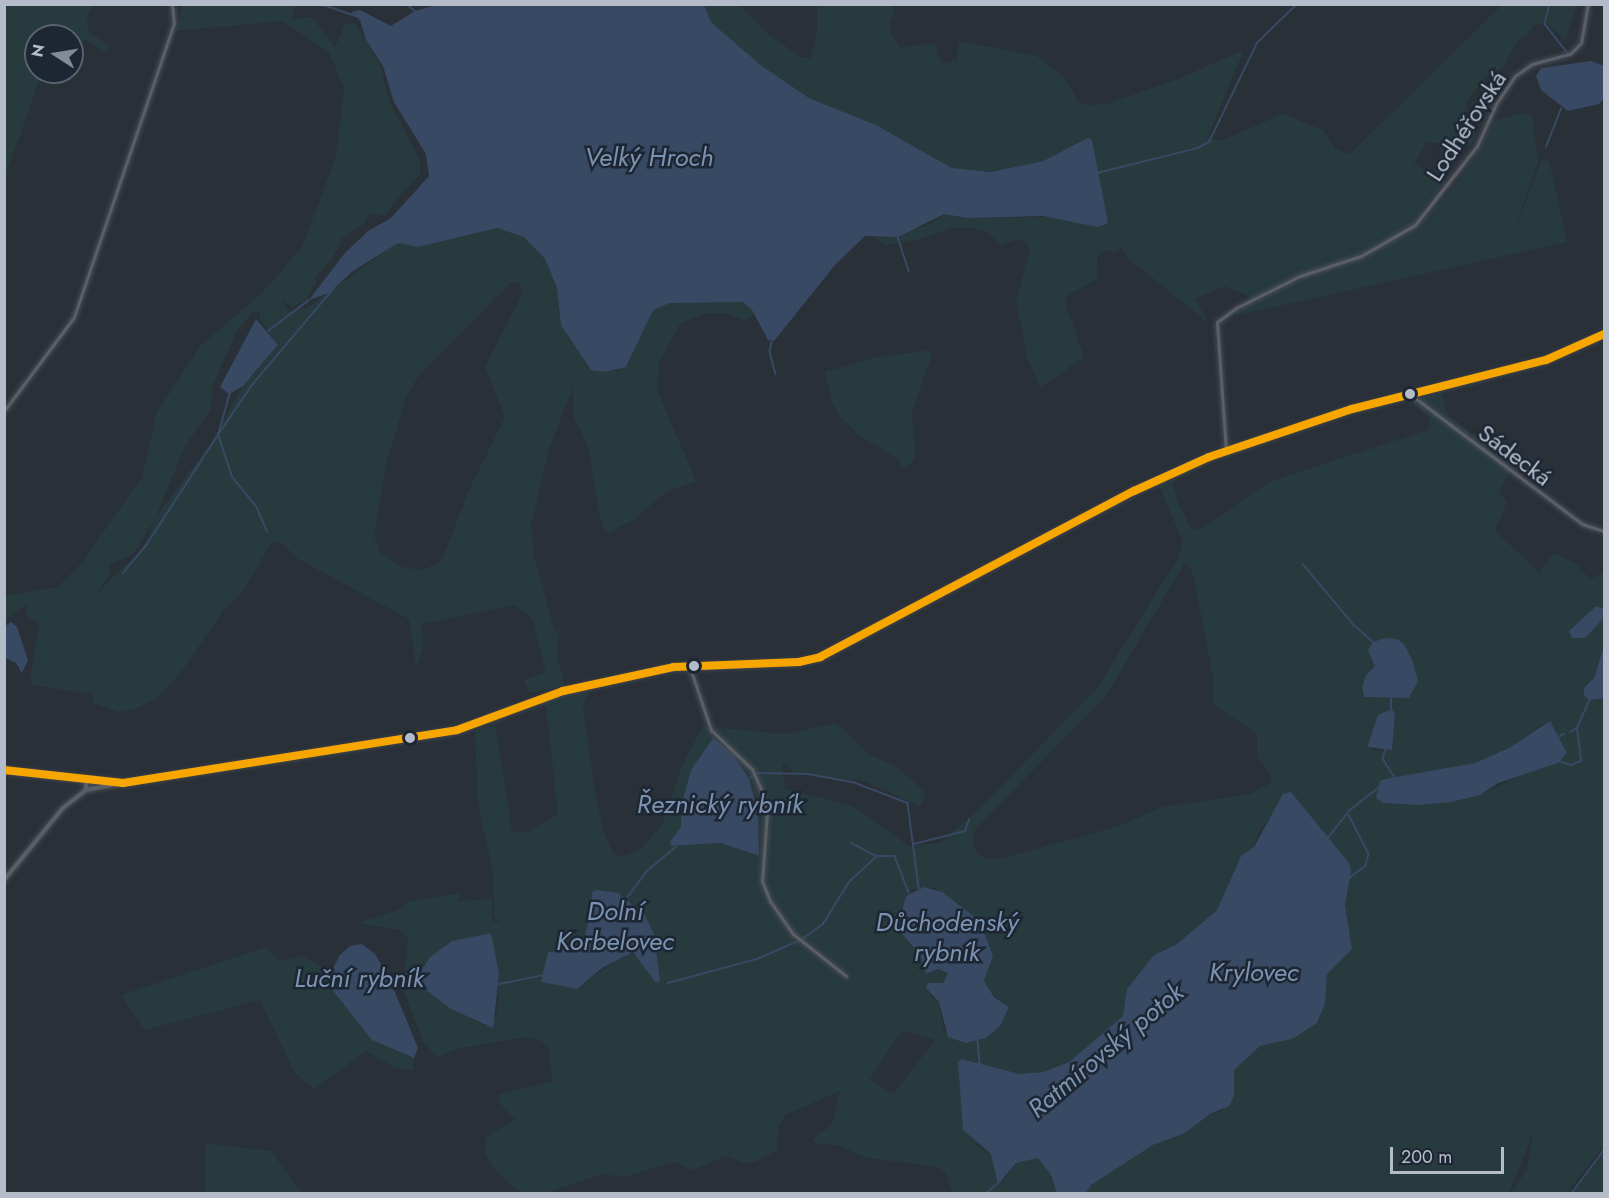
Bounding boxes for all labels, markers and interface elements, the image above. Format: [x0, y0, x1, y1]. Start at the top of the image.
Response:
north arrow [24, 24, 84, 84]
text: N [25, 42, 50, 59]
street label: Lodhéřovská [1420, 65, 1512, 187]
water label: Velký Hroch [584, 142, 714, 174]
unlabelled marker [1404, 388, 1416, 400]
street label: Sádecká [1473, 418, 1557, 492]
unlabelled marker [688, 660, 700, 672]
unlabelled marker [404, 732, 416, 744]
water label: Řeznický rybník [637, 789, 803, 821]
water label: Dolní Korbelovec [556, 896, 674, 958]
water label: Důchodenský rybník [876, 907, 1018, 969]
water label: Krylovec [1209, 957, 1299, 989]
water label: Luční rybník [294, 963, 424, 995]
water label: Ratmírovský potok [1022, 977, 1190, 1125]
scale bar [1393, 1135, 1507, 1173]
text: 200 m [1401, 1144, 1452, 1170]

